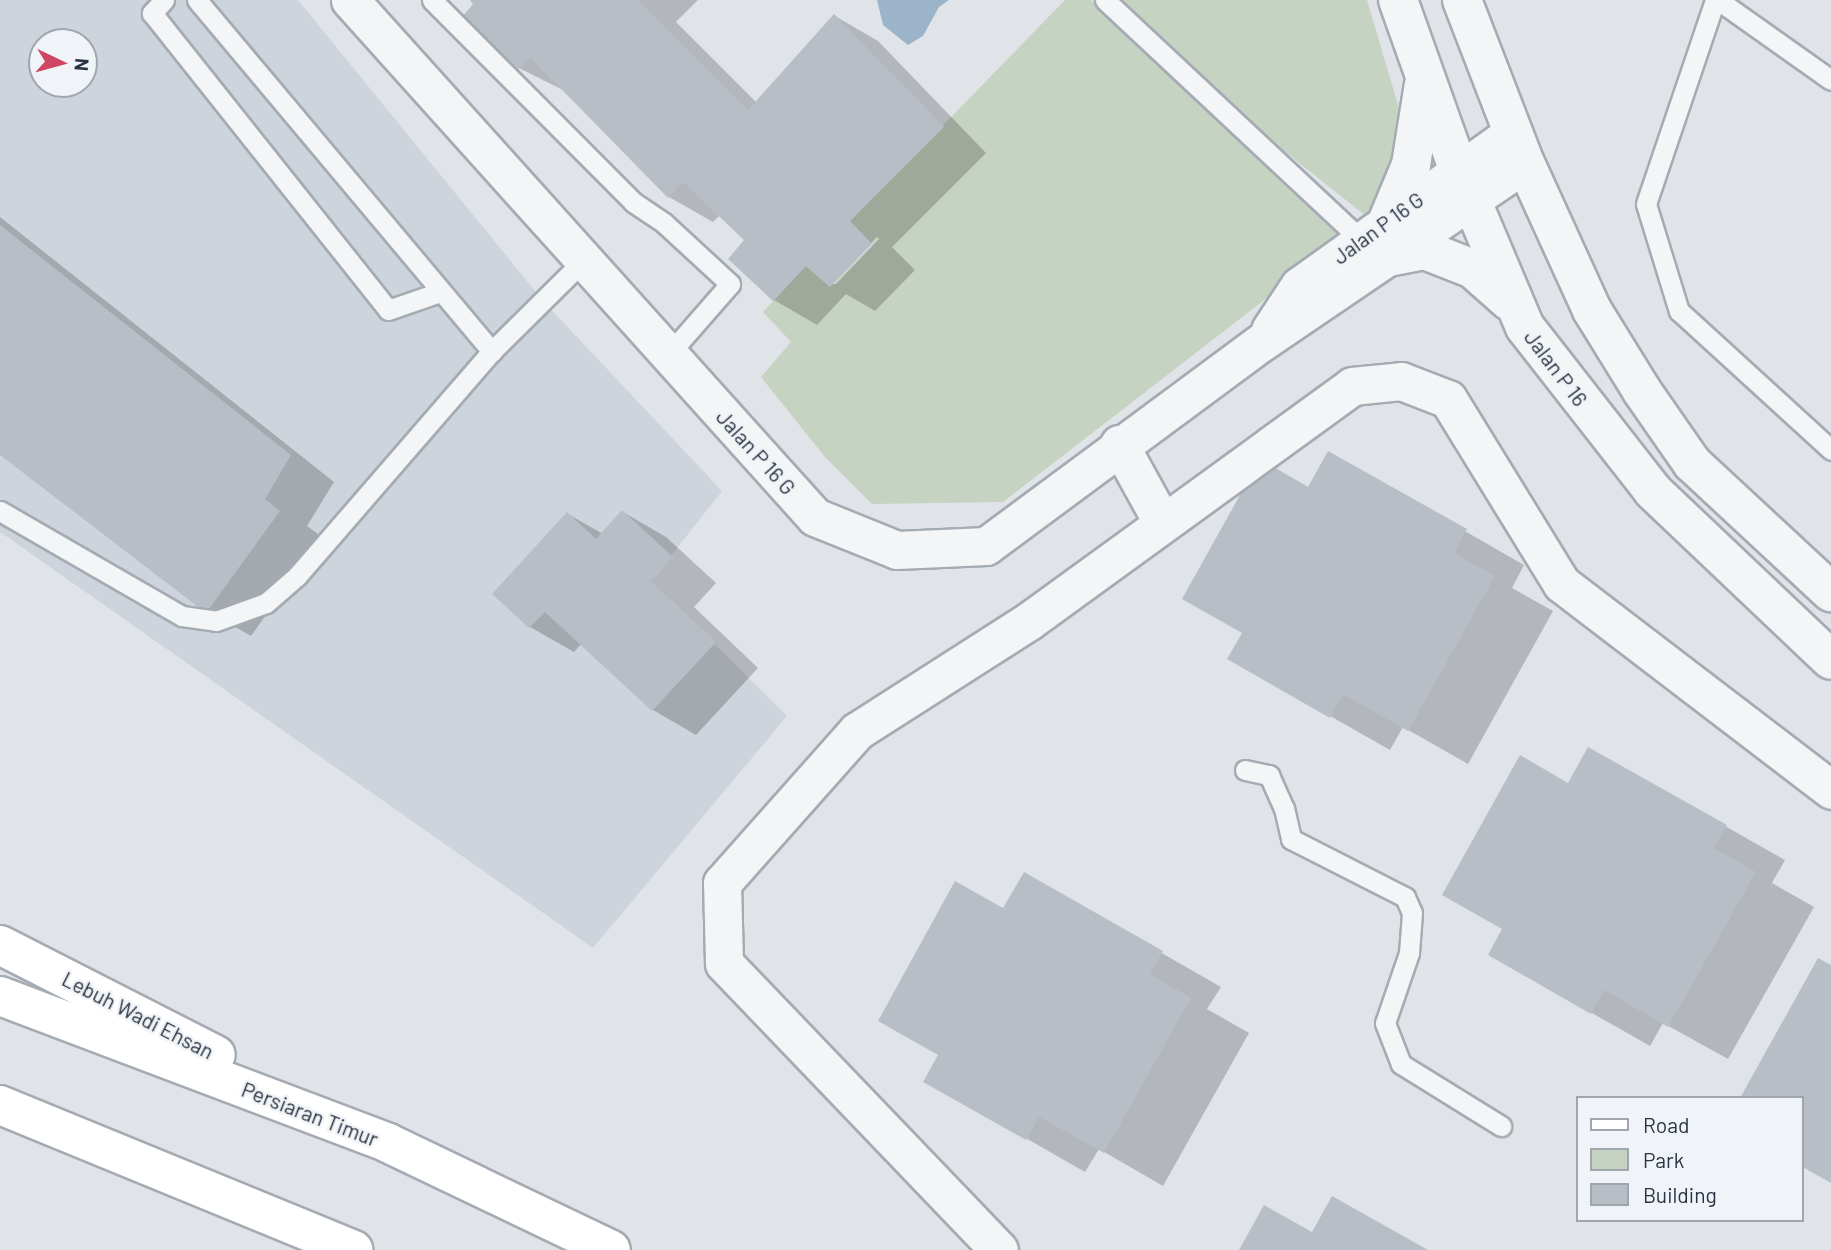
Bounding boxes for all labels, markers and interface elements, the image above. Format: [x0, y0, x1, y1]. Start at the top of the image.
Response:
north arrow [28, 28, 98, 98]
text: N [70, 57, 94, 72]
street label: Jalan P 16 G [1328, 187, 1428, 269]
street label: Jalan P 16 [1519, 325, 1593, 411]
street label: Jalan P 16 G [711, 404, 801, 500]
street label: Lebuh Wadi Ehsan [58, 966, 218, 1064]
street label: Persiaran Timur [238, 1076, 382, 1152]
legend [1576, 1096, 1803, 1222]
text: Road [1643, 1112, 1689, 1137]
text: Park [1643, 1147, 1684, 1172]
text: Building [1643, 1182, 1717, 1207]

